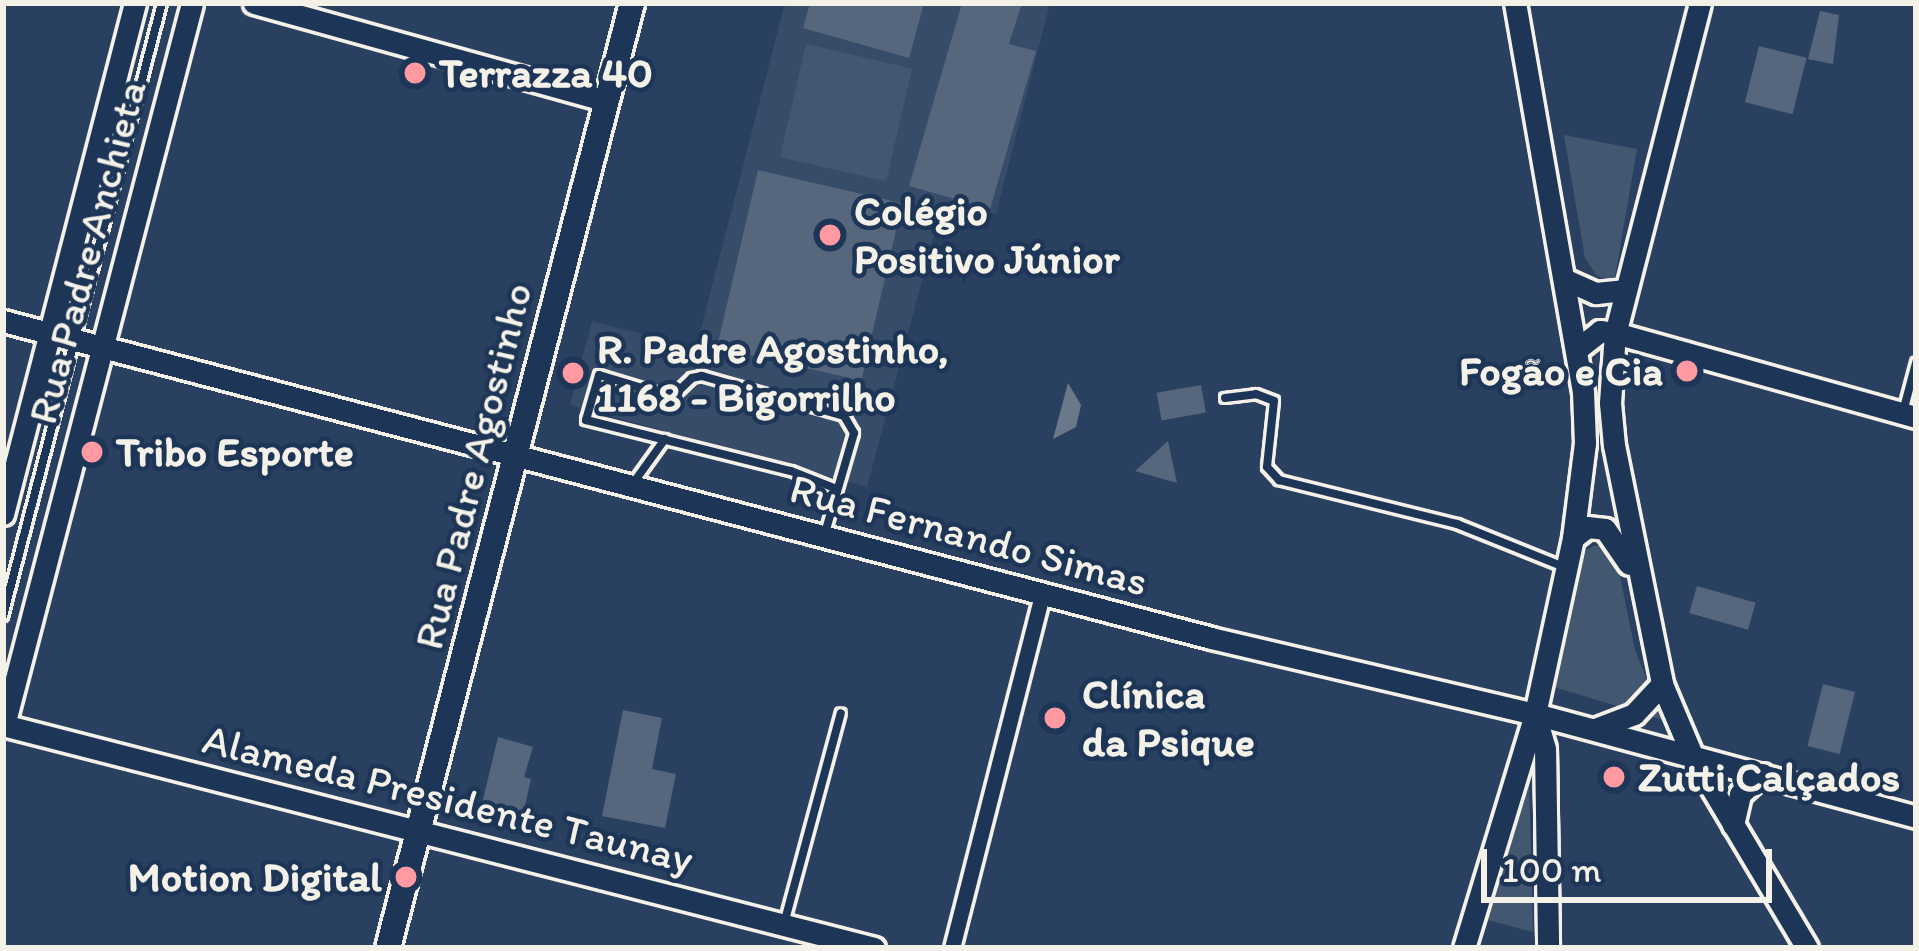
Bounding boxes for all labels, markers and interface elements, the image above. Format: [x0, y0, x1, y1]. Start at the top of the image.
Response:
place label: Terrazza 40 [439, 48, 653, 98]
marker: Terrazza 40 [402, 60, 428, 86]
street label: Rua Padre Anchieta [17, 75, 157, 429]
place label: Colégio Positivo Júnior [854, 186, 1120, 284]
marker: Colégio Positivo Júnior [817, 222, 843, 248]
street label: Rua Padre Agostinho [403, 279, 543, 653]
place label: R. Padre Agostinho, 1168 - Bigorrilho [597, 324, 947, 422]
place label: Fogão e Cia [1459, 346, 1663, 396]
marker: Fogão e Cia [1674, 358, 1700, 384]
marker: R. Padre Agostinho, 1168 - Bigorrilho [560, 360, 586, 386]
place label: Tribo Esporte [116, 427, 353, 477]
marker: Tribo Esporte [79, 439, 105, 465]
street label: Rua Fernando Simas [786, 463, 1152, 607]
place label: Clínica da Psique [1082, 669, 1255, 768]
marker: Clínica da Psique [1039, 702, 1071, 734]
street label: Alameda Presidente Taunay [199, 714, 697, 884]
place label: Zutti Calçados [1638, 752, 1899, 802]
marker: Zutti Calçados [1601, 764, 1627, 790]
scale bar [1487, 825, 1778, 899]
text: 100 m [1502, 848, 1601, 891]
place label: Motion Digital [128, 852, 382, 902]
marker: Motion Digital [393, 864, 419, 890]

